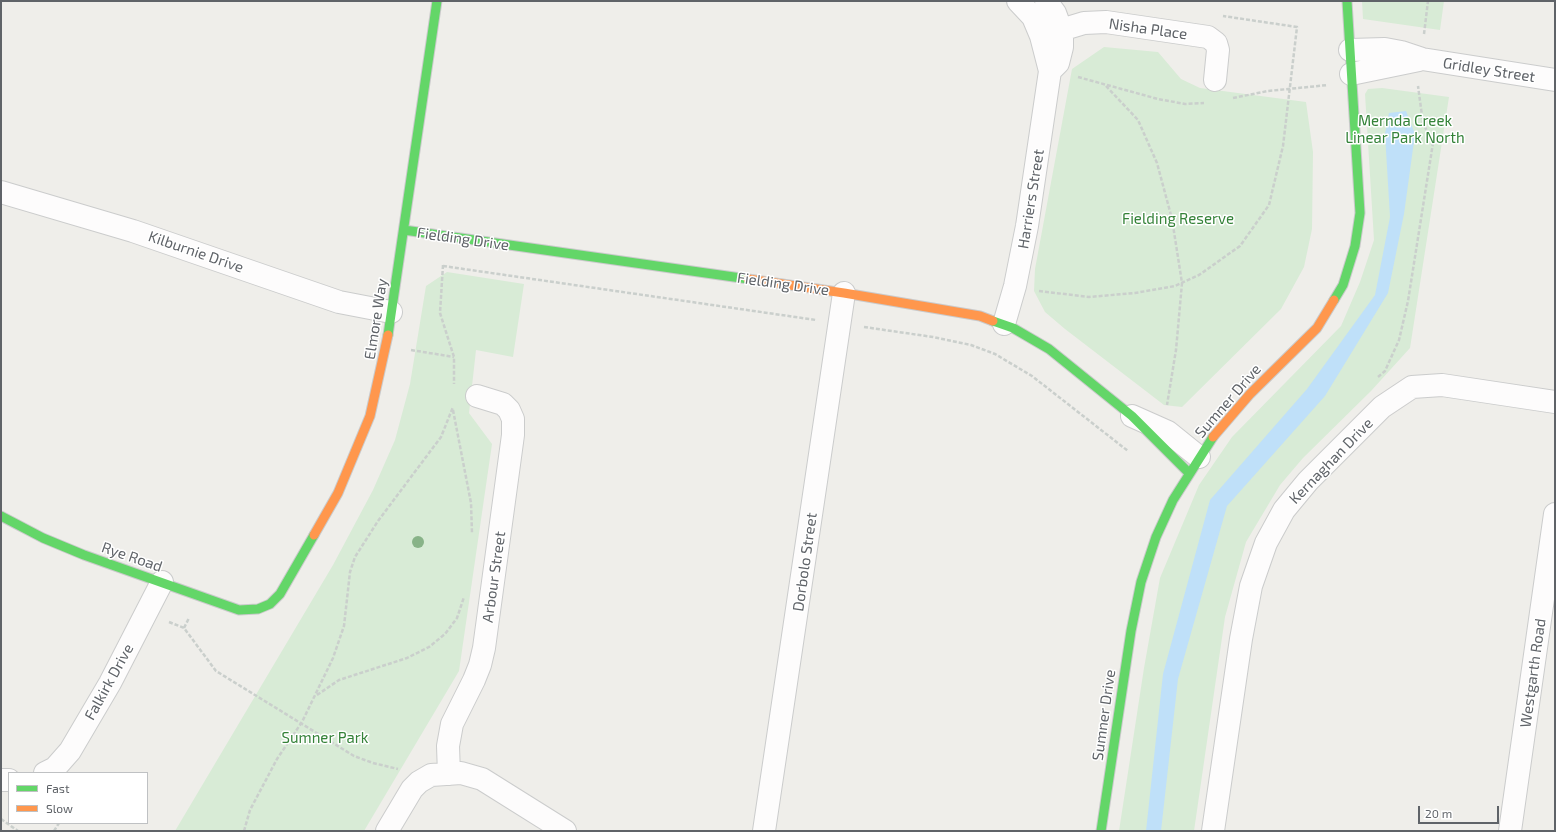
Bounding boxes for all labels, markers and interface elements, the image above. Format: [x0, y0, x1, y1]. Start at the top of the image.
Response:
street label: Nisha Place [1108, 15, 1188, 43]
street label: Gridley Street [1442, 54, 1536, 86]
park label: Mernda Creek Linear Park North [1345, 112, 1465, 147]
street label: Harriers Street [1014, 148, 1048, 250]
park label: Fielding Reserve [1122, 210, 1234, 228]
street label: Fielding Drive [416, 224, 510, 254]
street label: Kilburnie Drive [146, 227, 246, 277]
street label: Fielding Drive [736, 269, 830, 299]
street label: Elmore Way [361, 277, 391, 361]
street label: Sumner Drive [1191, 360, 1265, 442]
street label: Kernaghan Drive [1285, 414, 1377, 508]
street label: Dorbolo Street [789, 511, 821, 613]
street label: Arbour Street [479, 530, 509, 624]
street label: Rye Road [99, 538, 165, 576]
street label: Westgarth Road [1516, 617, 1550, 729]
street label: Falkirk Drive [81, 641, 137, 723]
street label: Sumner Drive [1089, 668, 1119, 762]
park label: Sumner Park [282, 729, 368, 747]
legend [8, 772, 148, 824]
text: Fast [46, 781, 69, 795]
scale bar [1420, 798, 1501, 824]
text: Slow [46, 801, 73, 815]
text: 20 m [1425, 806, 1452, 820]

